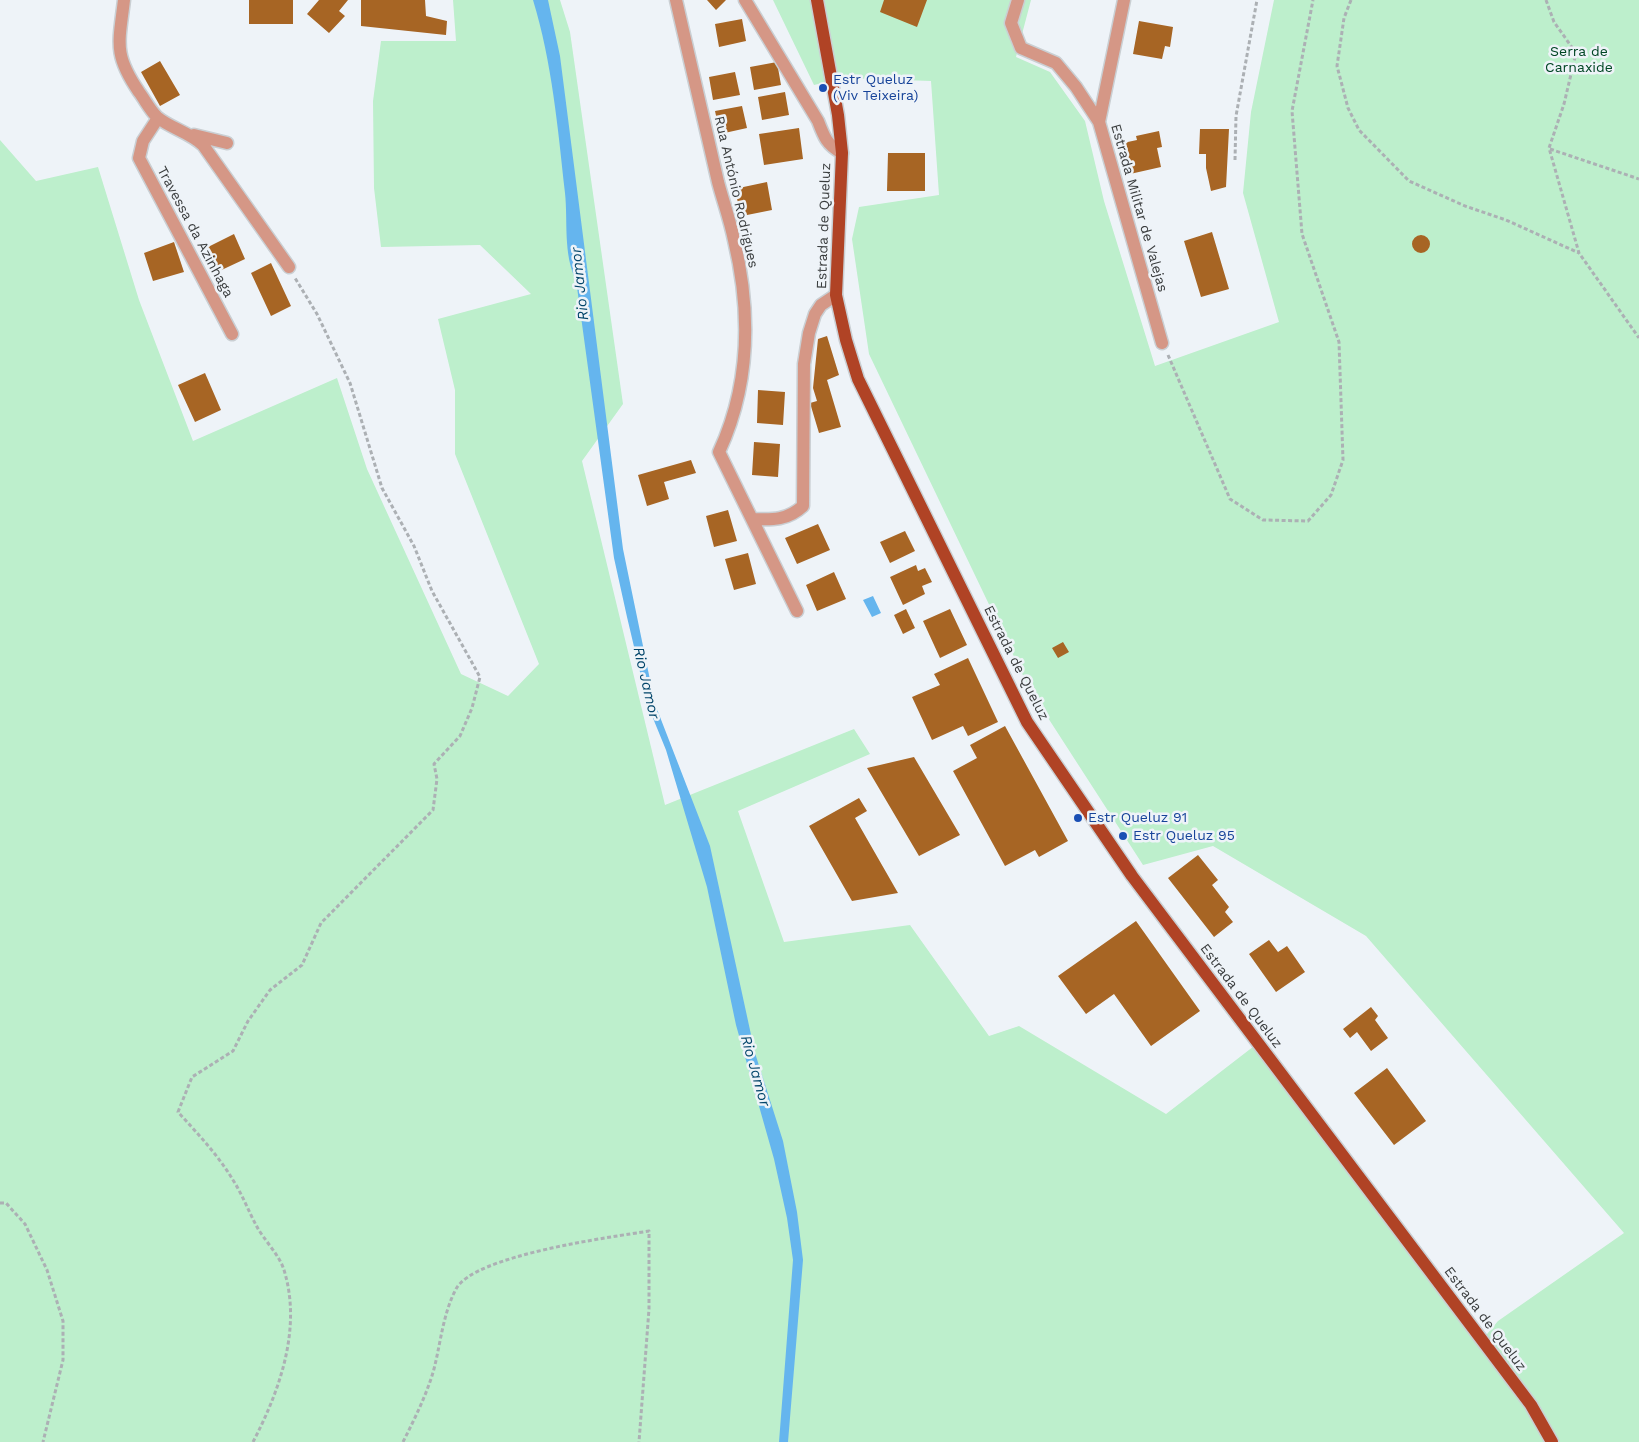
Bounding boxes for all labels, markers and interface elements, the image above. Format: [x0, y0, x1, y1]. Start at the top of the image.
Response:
park label: Serra de Carnaxide [1545, 44, 1613, 76]
place label: Estr Queluz (Viv Teixeira) [833, 72, 918, 104]
marker: Estr Queluz (Viv Teixeira) [817, 82, 829, 94]
street label: Rua António Rodrigues [710, 114, 762, 270]
street label: Estrada Militar de Valejas [1107, 122, 1171, 294]
street label: Estrada de Queluz [813, 163, 835, 289]
street label: Travessa da Azinhaga [153, 164, 237, 300]
water label: Rio Jamor [567, 247, 593, 321]
street label: Estrada de Queluz [980, 603, 1052, 723]
water label: Rio Jamor [629, 645, 663, 721]
place label: Estr Queluz 91 [1088, 810, 1187, 826]
marker: Estr Queluz 91 [1072, 812, 1084, 824]
place label: Estr Queluz 95 [1133, 828, 1235, 844]
marker: Estr Queluz 95 [1117, 830, 1129, 842]
street label: Estrada de Queluz [1196, 941, 1286, 1051]
water label: Rio Jamor [736, 1033, 774, 1109]
street label: Estrada de Queluz [1440, 1264, 1530, 1374]

